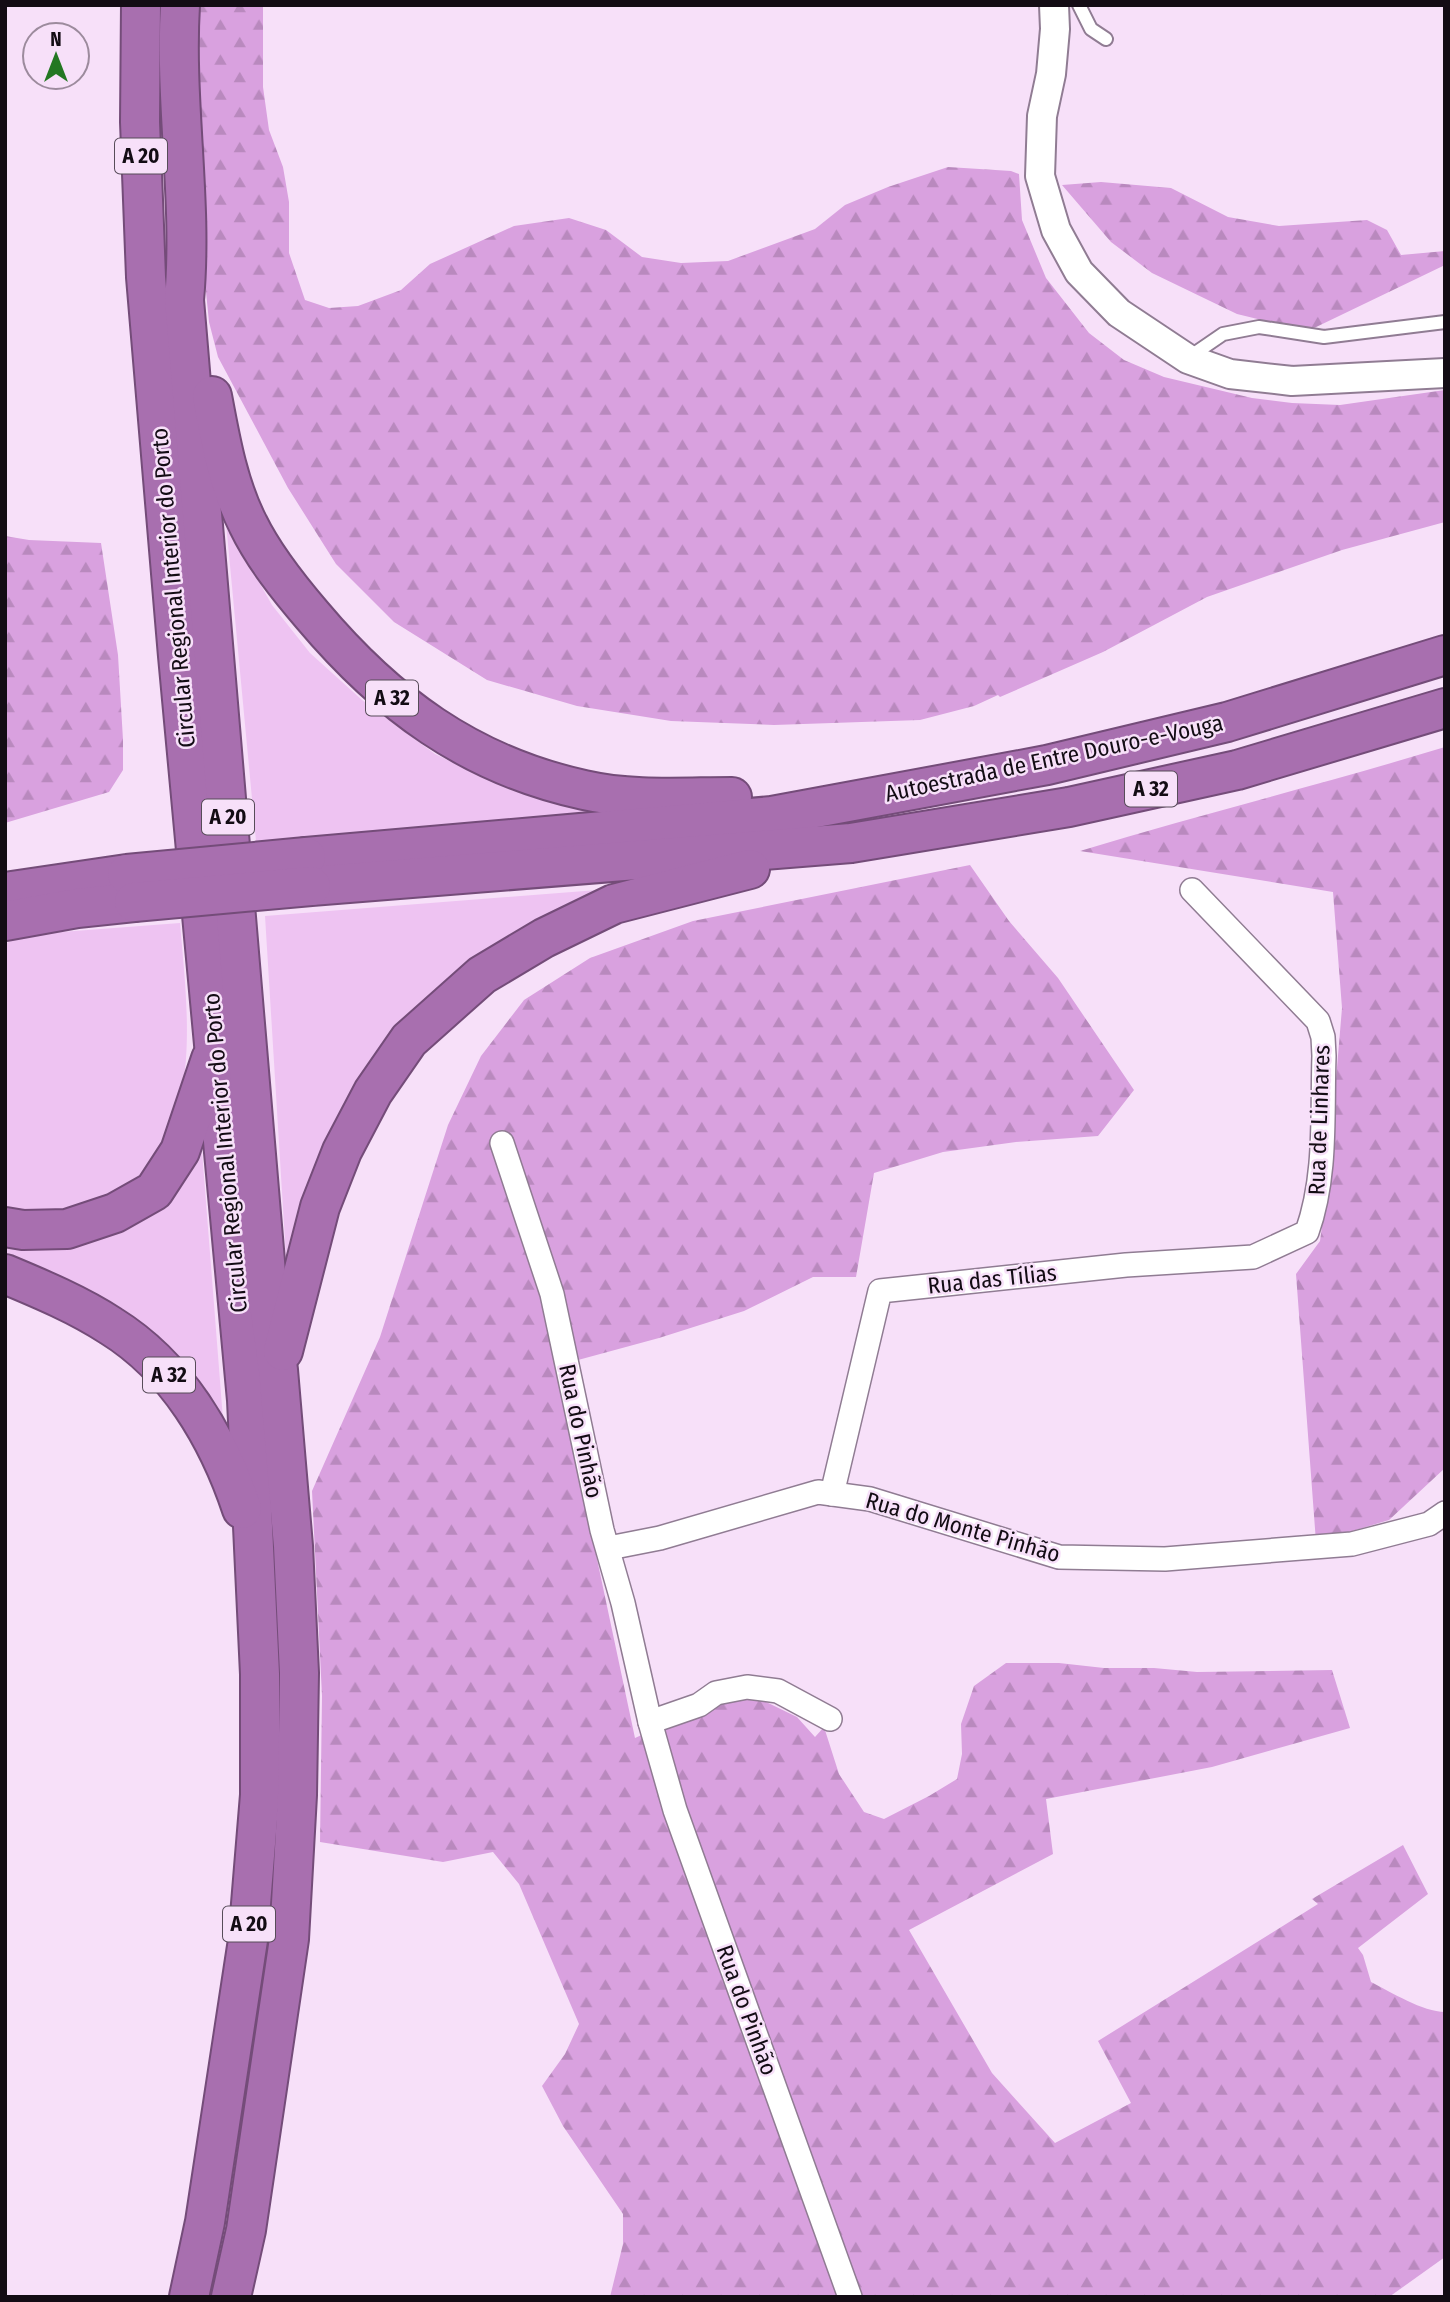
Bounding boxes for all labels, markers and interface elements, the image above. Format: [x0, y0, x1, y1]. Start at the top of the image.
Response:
north arrow [21, 21, 91, 91]
text: N [50, 28, 62, 51]
road number: A 20 [115, 138, 167, 174]
street label: Circular Regional Interior do Porto [145, 427, 201, 749]
road number: A 32 [366, 680, 418, 716]
street label: Autoestrada de Entre Douro-e-Vouga [882, 708, 1226, 808]
road number: A 32 [1125, 772, 1177, 806]
road number: A 20 [202, 800, 254, 834]
street label: Circular Regional Interior do Porto [197, 992, 253, 1314]
street label: Rua de Linhares [1302, 1044, 1336, 1196]
street label: Rua das Tílias [926, 1258, 1058, 1300]
road number: A 32 [143, 1358, 195, 1392]
street label: Rua do Pinhão [553, 1361, 609, 1501]
street label: Rua do Monte Pinhão [863, 1486, 1063, 1568]
road number: A 20 [223, 1906, 275, 1941]
street label: Rua do Pinhão [710, 1941, 784, 2079]

